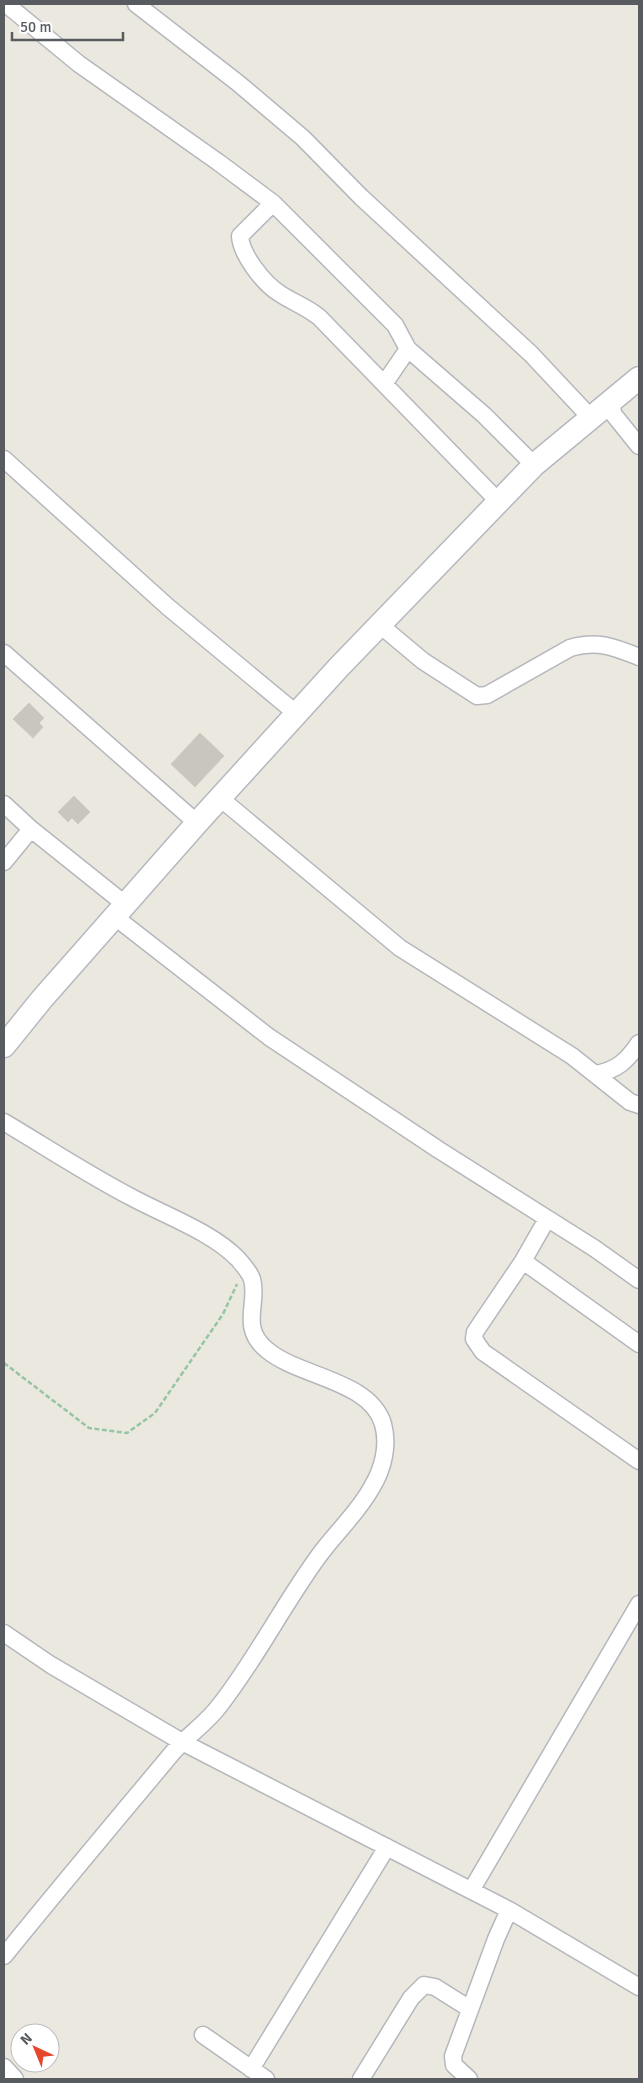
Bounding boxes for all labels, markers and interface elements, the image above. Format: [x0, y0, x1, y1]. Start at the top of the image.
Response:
scale bar [12, 10, 124, 42]
text: 50 m [20, 18, 51, 36]
north arrow [10, 2023, 60, 2073]
text: N [17, 2030, 36, 2049]

